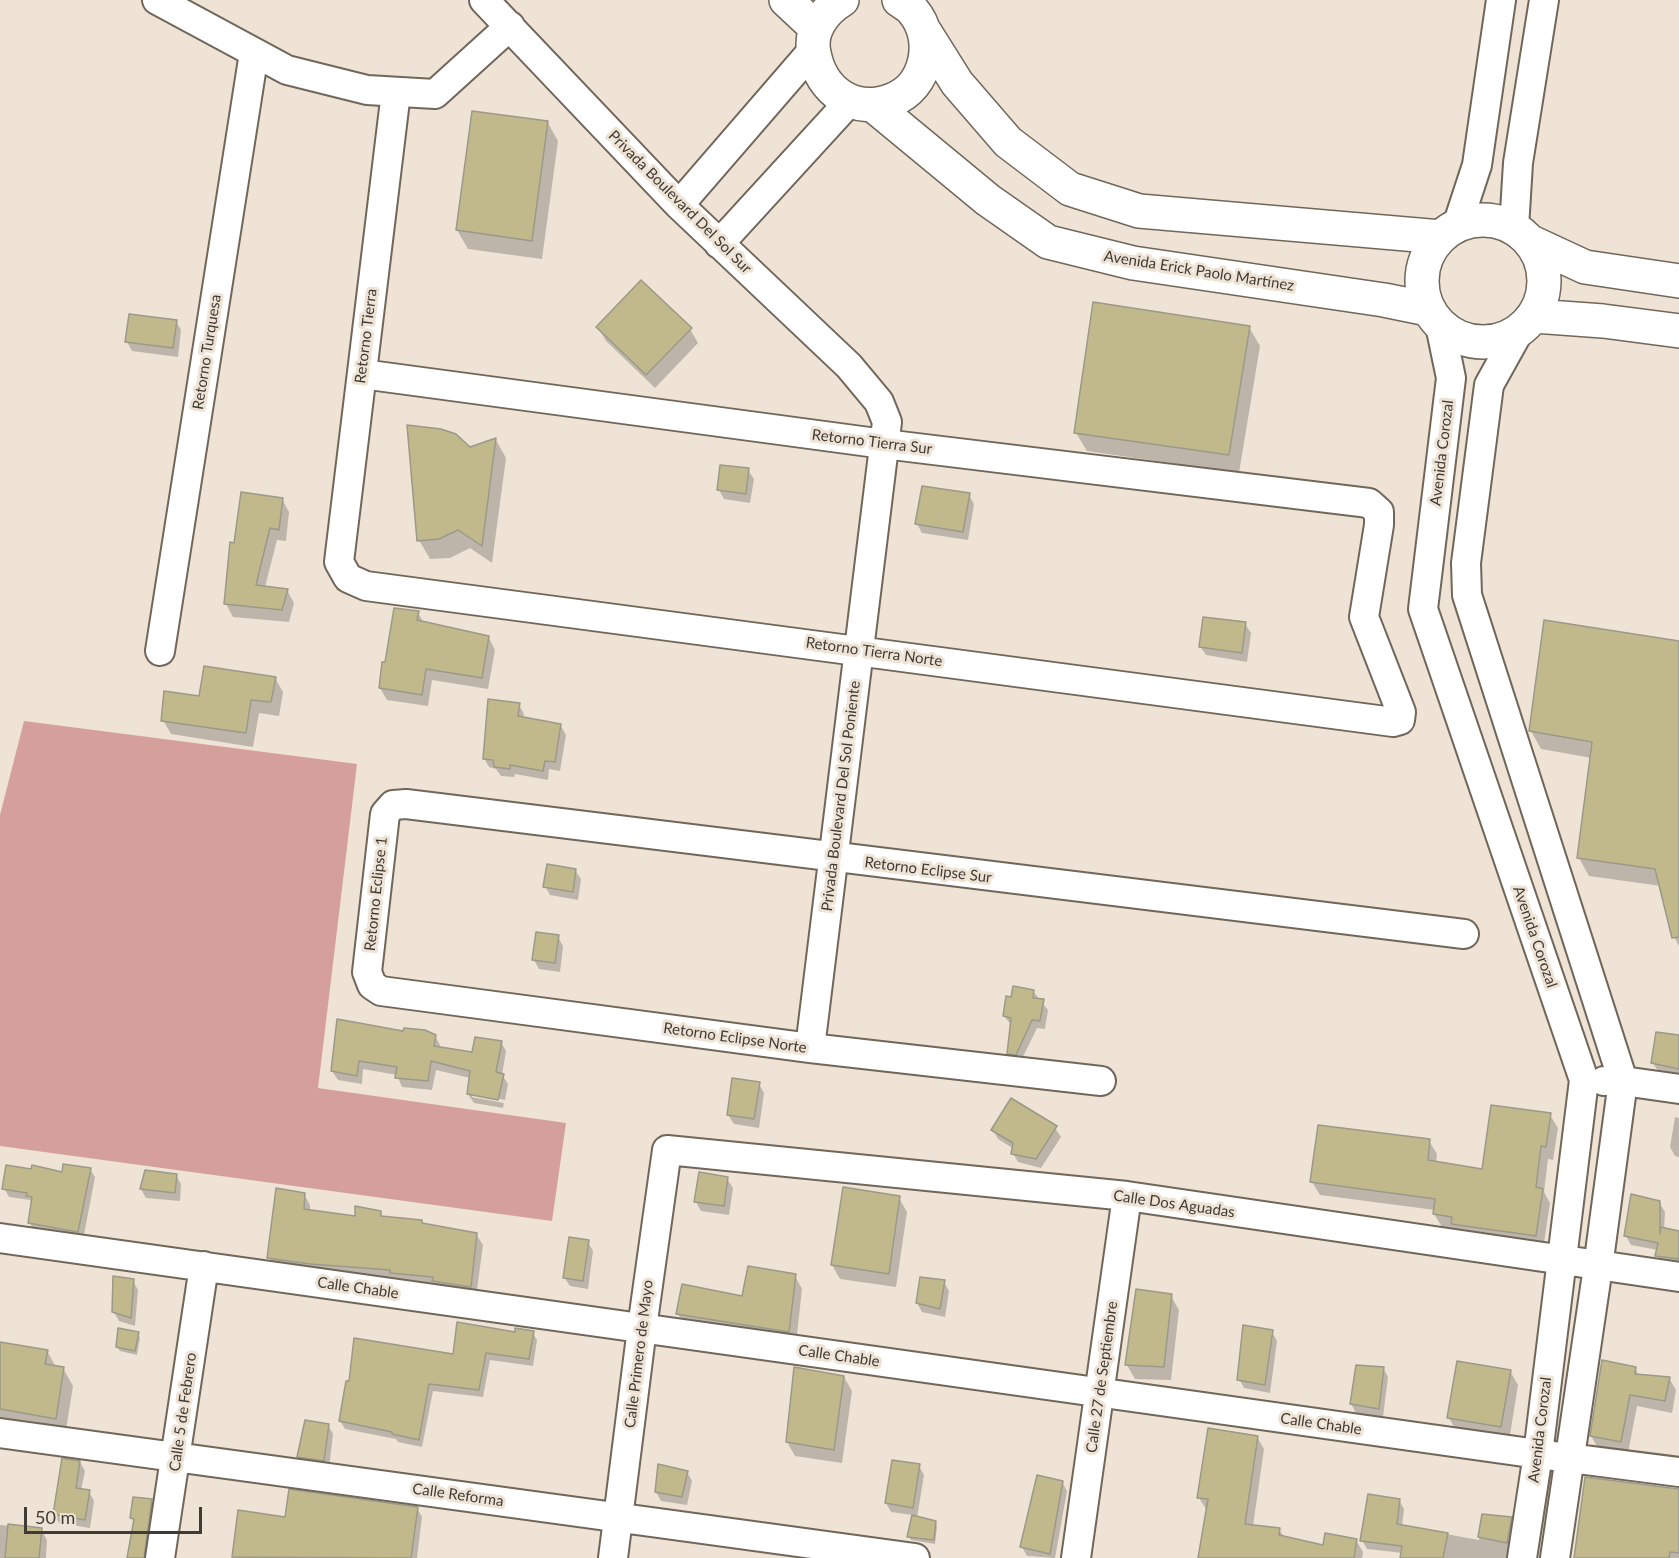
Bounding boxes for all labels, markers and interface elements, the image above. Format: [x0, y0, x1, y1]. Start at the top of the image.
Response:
street label: Privada Boulevard Del Sol Sur [605, 127, 755, 277]
street label: Avenida Erick Paolo Martínez [1103, 247, 1295, 295]
street label: Retorno Tierra [351, 288, 381, 384]
street label: Retorno Turquesa [189, 293, 225, 411]
street label: Avenida Corozal [1427, 399, 1457, 507]
street label: Retorno Tierra Sur [811, 426, 933, 458]
street label: Retorno Tierra Norte [805, 634, 943, 670]
street label: Privada Boulevard Del Sol Poniente [818, 680, 864, 912]
street label: Retorno Eclipse 1 [361, 836, 391, 952]
street label: Retorno Eclipse Sur [863, 853, 993, 887]
street label: Avenida Corozal [1509, 884, 1561, 990]
street label: Retorno Eclipse Norte [662, 1019, 808, 1057]
street label: Calle Dos Aguadas [1112, 1187, 1236, 1221]
street label: Calle Chable [316, 1273, 400, 1303]
street label: Calle Primero de Mayo [621, 1279, 657, 1429]
street label: Calle 27 de Septiembre [1082, 1300, 1122, 1454]
street label: Calle Chable [797, 1341, 881, 1371]
street label: Calle 5 de Febrero [166, 1351, 200, 1473]
street label: Avenida Corozal [1525, 1376, 1555, 1484]
street label: Calle Chable [1279, 1409, 1363, 1439]
street label: Calle Reforma [411, 1480, 505, 1510]
scale bar [27, 1495, 206, 1533]
text: 50 m [35, 1506, 75, 1528]

